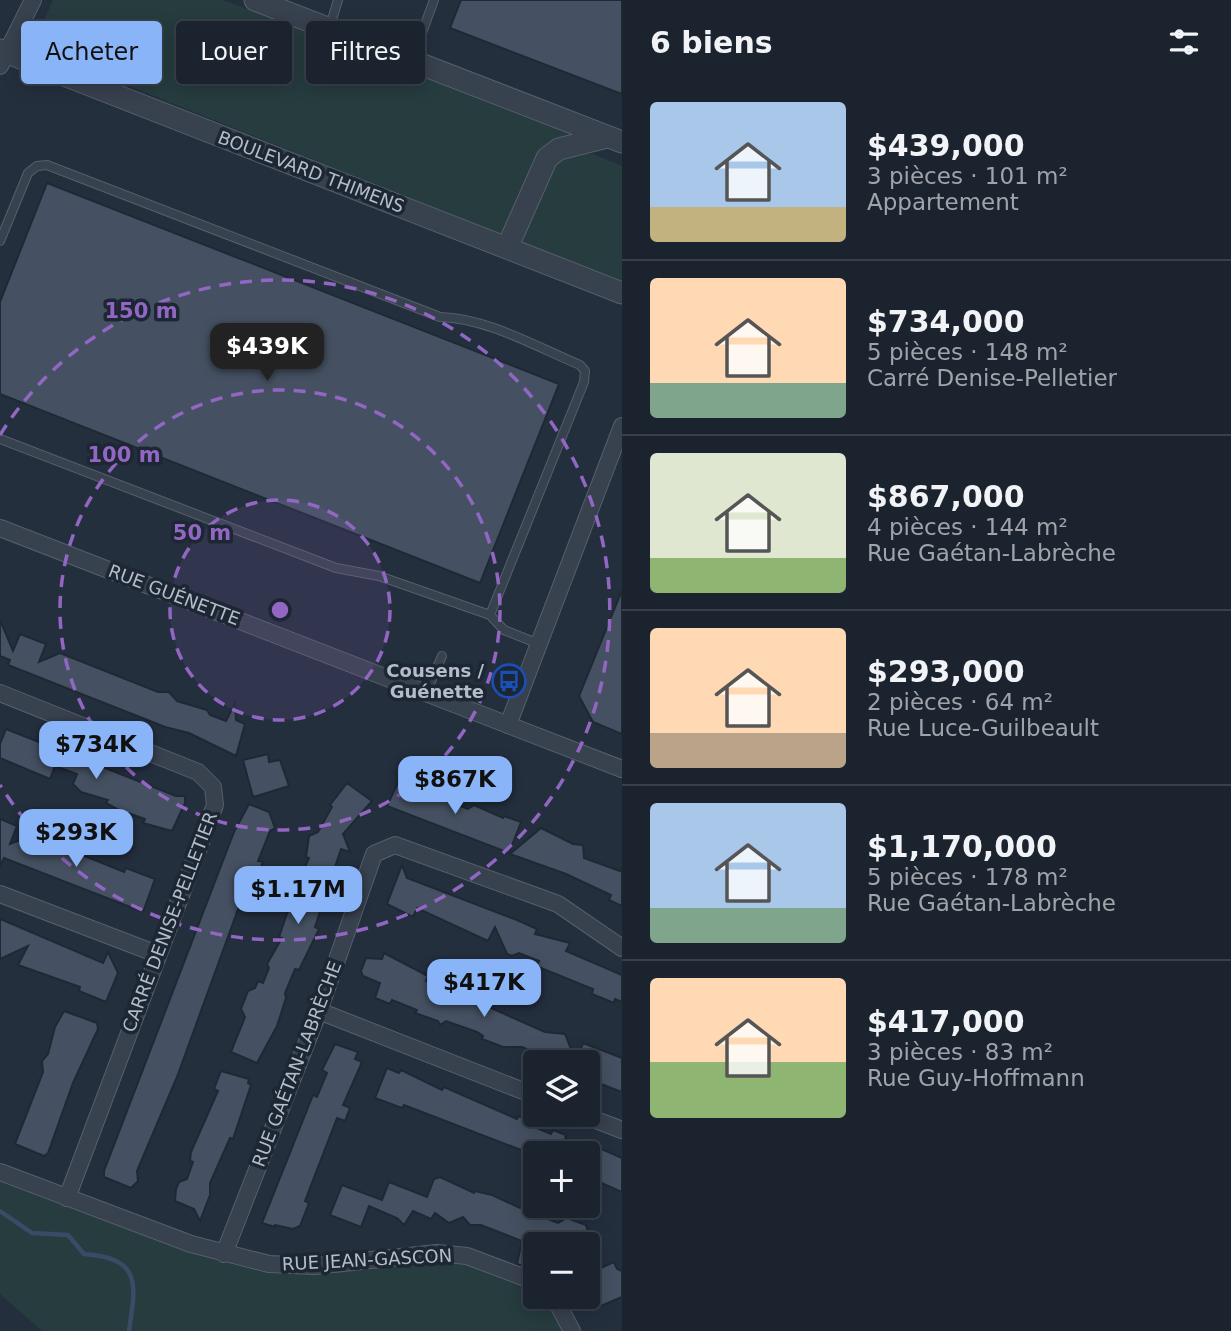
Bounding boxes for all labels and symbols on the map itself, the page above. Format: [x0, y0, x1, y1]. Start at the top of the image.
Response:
street label: BOULEVARD THIMENS [215, 126, 407, 217]
text: 150 m [104, 299, 178, 323]
pin: $439K [218, 324, 316, 383]
text: 100 m [87, 443, 161, 467]
text: 50 m [173, 521, 231, 545]
street label: RUE GUÉNETTE [105, 560, 243, 629]
centre of rings [268, 598, 292, 622]
place label: Cousens / Guénette [386, 660, 484, 702]
bus stop icon: Cousens / Guénette [490, 662, 528, 700]
pin: $734K [47, 722, 145, 781]
pin: $867K [406, 756, 504, 816]
street label: CARRÉ DENISE-PELLETIER [118, 809, 221, 1035]
pin: $293K [27, 810, 125, 869]
pin: $1.17M [241, 866, 355, 926]
street label: RUE GAÉTAN-LABRÈCHE [248, 958, 346, 1170]
pin: $417K [435, 960, 533, 1019]
street label: RUE JEAN-GASCON [281, 1245, 453, 1274]

